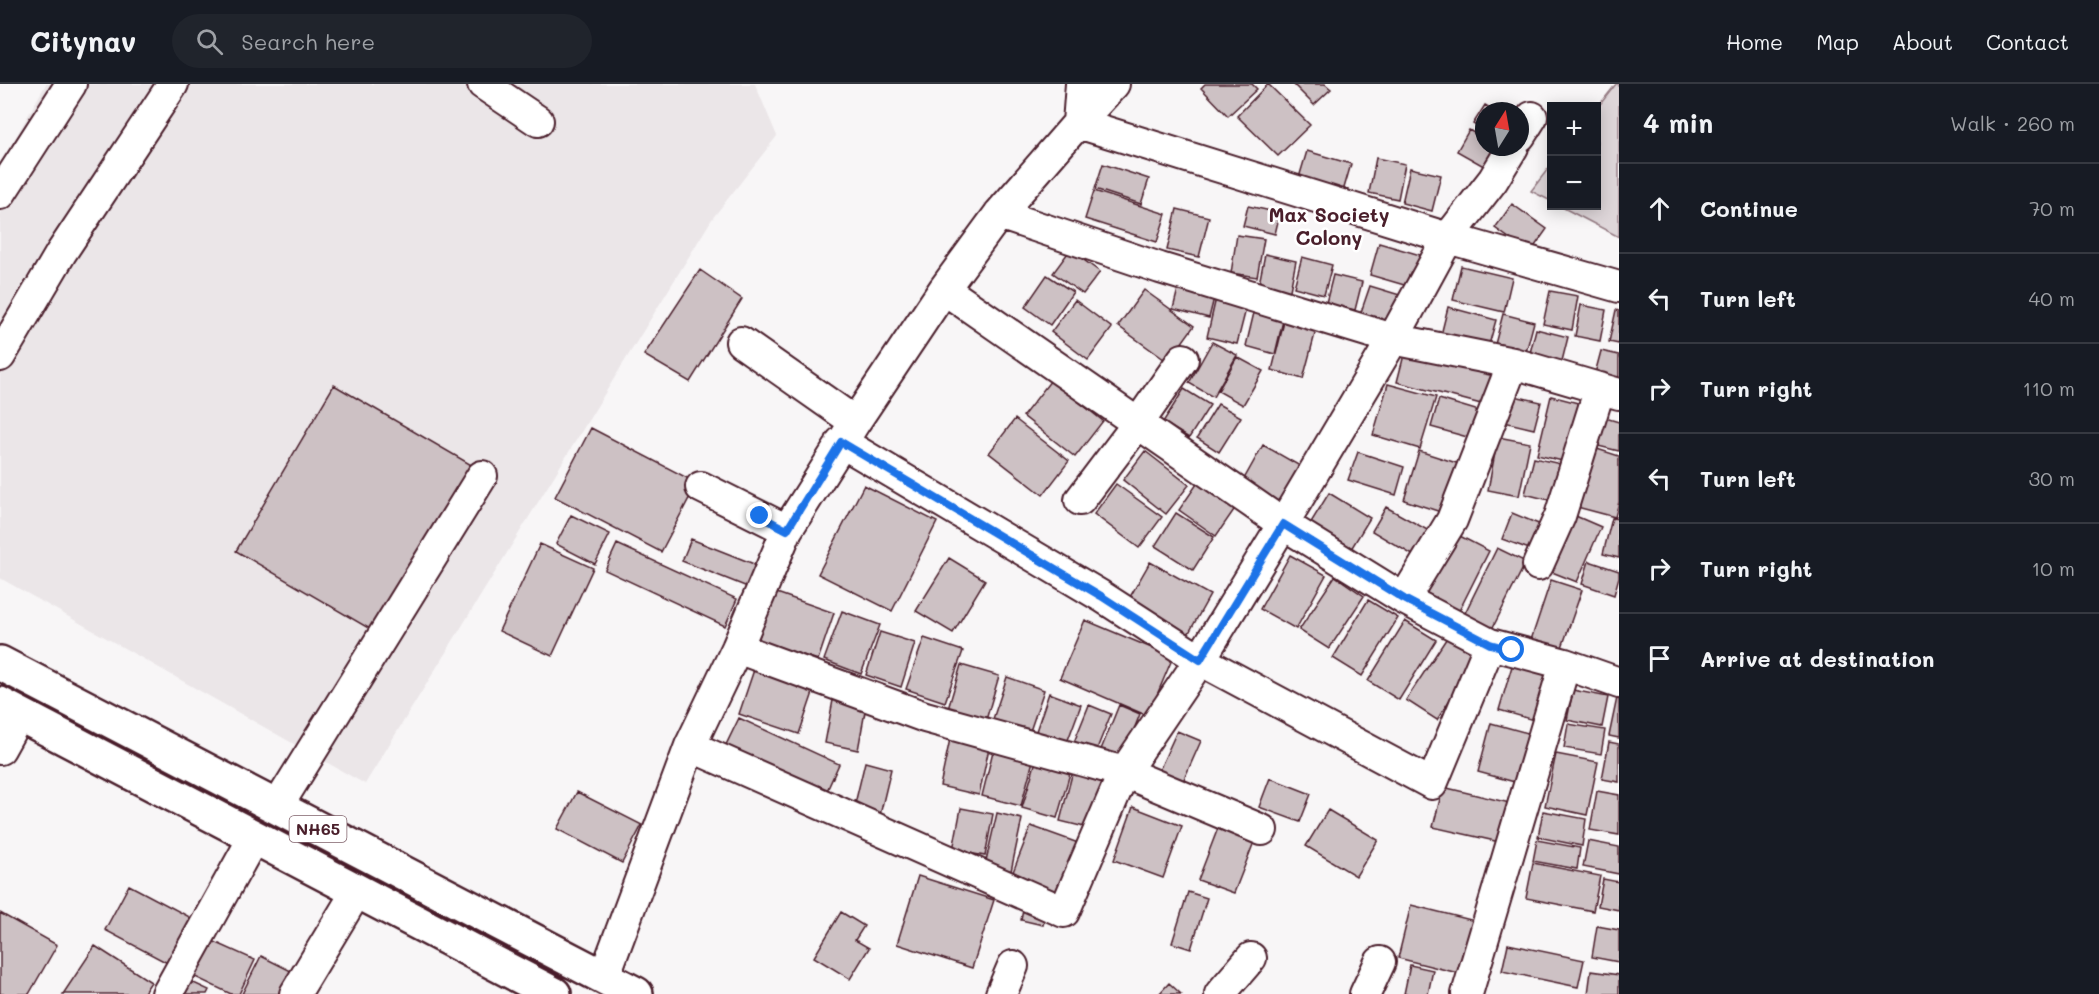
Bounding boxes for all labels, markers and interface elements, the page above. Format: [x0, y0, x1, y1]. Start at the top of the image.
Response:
search box [172, 14, 592, 68]
text: Citynav [30, 23, 136, 59]
icon: search [193, 25, 226, 58]
text: Search here [241, 27, 375, 56]
text: Home [1726, 28, 1783, 55]
text: Map [1816, 28, 1859, 55]
text: About [1892, 28, 1953, 55]
text: Contact [1986, 28, 2069, 55]
north arrow [1475, 102, 1529, 156]
map controls [1547, 102, 1601, 210]
button: + [1547, 102, 1601, 156]
text: 4 min [1643, 106, 1713, 140]
text: Walk · 260 m [1950, 110, 2075, 136]
button: − [1547, 156, 1601, 210]
icon: ahead [1643, 192, 1676, 225]
text: Continue [1700, 194, 1798, 223]
text: 70 m [2029, 195, 2075, 221]
district label: Max Society Colony [1268, 201, 1390, 250]
icon: left [1643, 282, 1676, 315]
text: Turn left [1700, 284, 1796, 313]
text: 40 m [2029, 285, 2075, 311]
icon: right [1643, 372, 1676, 405]
text: Turn right [1700, 374, 1812, 403]
text: 110 m [2022, 375, 2075, 401]
icon: left [1643, 462, 1676, 495]
text: Turn left [1700, 464, 1796, 493]
text: 30 m [2029, 465, 2075, 491]
route end [746, 502, 772, 528]
icon: right [1643, 552, 1676, 585]
text: Turn right [1700, 554, 1812, 583]
text: 10 m [2031, 555, 2075, 581]
route start [1498, 636, 1524, 662]
icon: arrive [1643, 642, 1676, 675]
text: Arrive at destination [1700, 644, 1935, 673]
road number: NH65 [290, 816, 346, 842]

